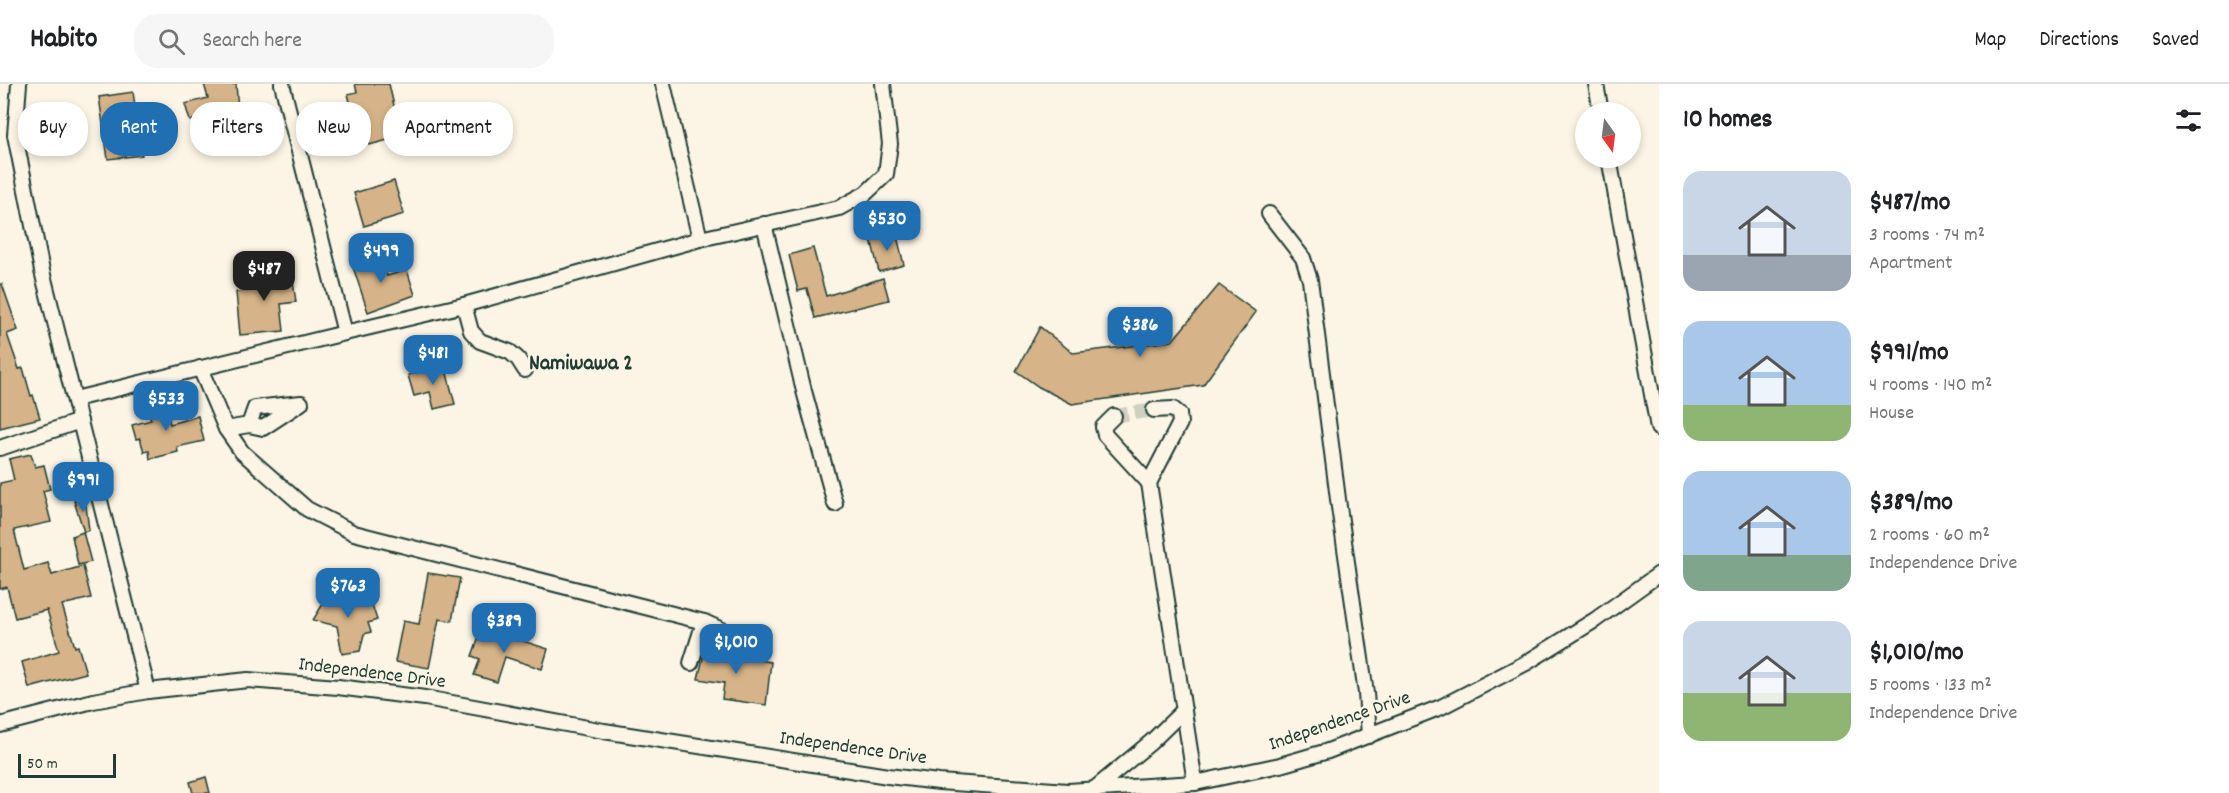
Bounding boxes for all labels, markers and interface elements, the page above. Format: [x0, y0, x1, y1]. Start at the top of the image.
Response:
search box [134, 14, 554, 68]
text: Habito [30, 21, 98, 61]
icon: search [155, 25, 188, 58]
text: Search here [203, 26, 302, 57]
text: Map [1975, 26, 2006, 56]
text: Directions [2039, 26, 2119, 56]
text: Saved [2152, 26, 2199, 56]
chip: Buy [18, 102, 88, 156]
chip: Rent [100, 102, 178, 156]
chip: Filters [190, 102, 284, 156]
chip: New [296, 102, 371, 156]
chip: Apartment [383, 102, 513, 156]
north arrow [1575, 102, 1641, 168]
map controls [1575, 102, 1641, 168]
text: 10 homes [1683, 102, 1773, 139]
icon: filters [2172, 104, 2205, 137]
text: $487/mo [1869, 185, 1950, 222]
icon: home [1731, 195, 1803, 267]
pin: $530 [851, 201, 923, 252]
text: $530 [867, 206, 907, 234]
text: 3 rooms · 74 m² [1869, 222, 1985, 250]
pin: $499 [345, 233, 417, 284]
text: $499 [363, 238, 399, 266]
text: Apartment [1869, 250, 1952, 278]
pin: $487 [228, 251, 300, 302]
text: $487 [247, 256, 281, 284]
pin: $386 [1104, 307, 1176, 358]
text: $386 [1122, 312, 1158, 340]
pin: $481 [397, 335, 469, 386]
text: $991/mo [1869, 335, 1949, 372]
text: $481 [418, 340, 448, 368]
icon: home [1731, 345, 1803, 417]
district label: Namiwawa 2 [529, 349, 633, 380]
text: 4 rooms · 140 m² [1869, 372, 1992, 400]
pin: $533 [130, 381, 202, 432]
text: $533 [147, 386, 185, 414]
text: House [1869, 400, 1914, 428]
pin: $991 [47, 462, 119, 513]
text: $991 [67, 467, 99, 495]
text: $389/mo [1869, 485, 1953, 522]
icon: home [1731, 495, 1803, 567]
text: 2 rooms · 60 m² [1869, 522, 1990, 550]
text: Independence Drive [1869, 550, 2017, 578]
pin: $763 [312, 568, 384, 619]
text: $763 [330, 573, 366, 601]
pin: $389 [468, 603, 540, 654]
text: $389 [486, 608, 522, 636]
pin: $1,010 [687, 624, 785, 675]
text: $1,010 [714, 629, 758, 657]
text: $1,010/mo [1869, 635, 1964, 672]
icon: home [1731, 645, 1803, 717]
street label: Independence Drive [297, 651, 447, 697]
text: 5 rooms · 133 m² [1869, 672, 1992, 700]
street label: Independence Drive [1265, 685, 1415, 759]
text: Independence Drive [1869, 700, 2017, 728]
street label: Independence Drive [778, 725, 929, 773]
scale bar [18, 751, 116, 778]
text: 50 m [27, 753, 58, 776]

